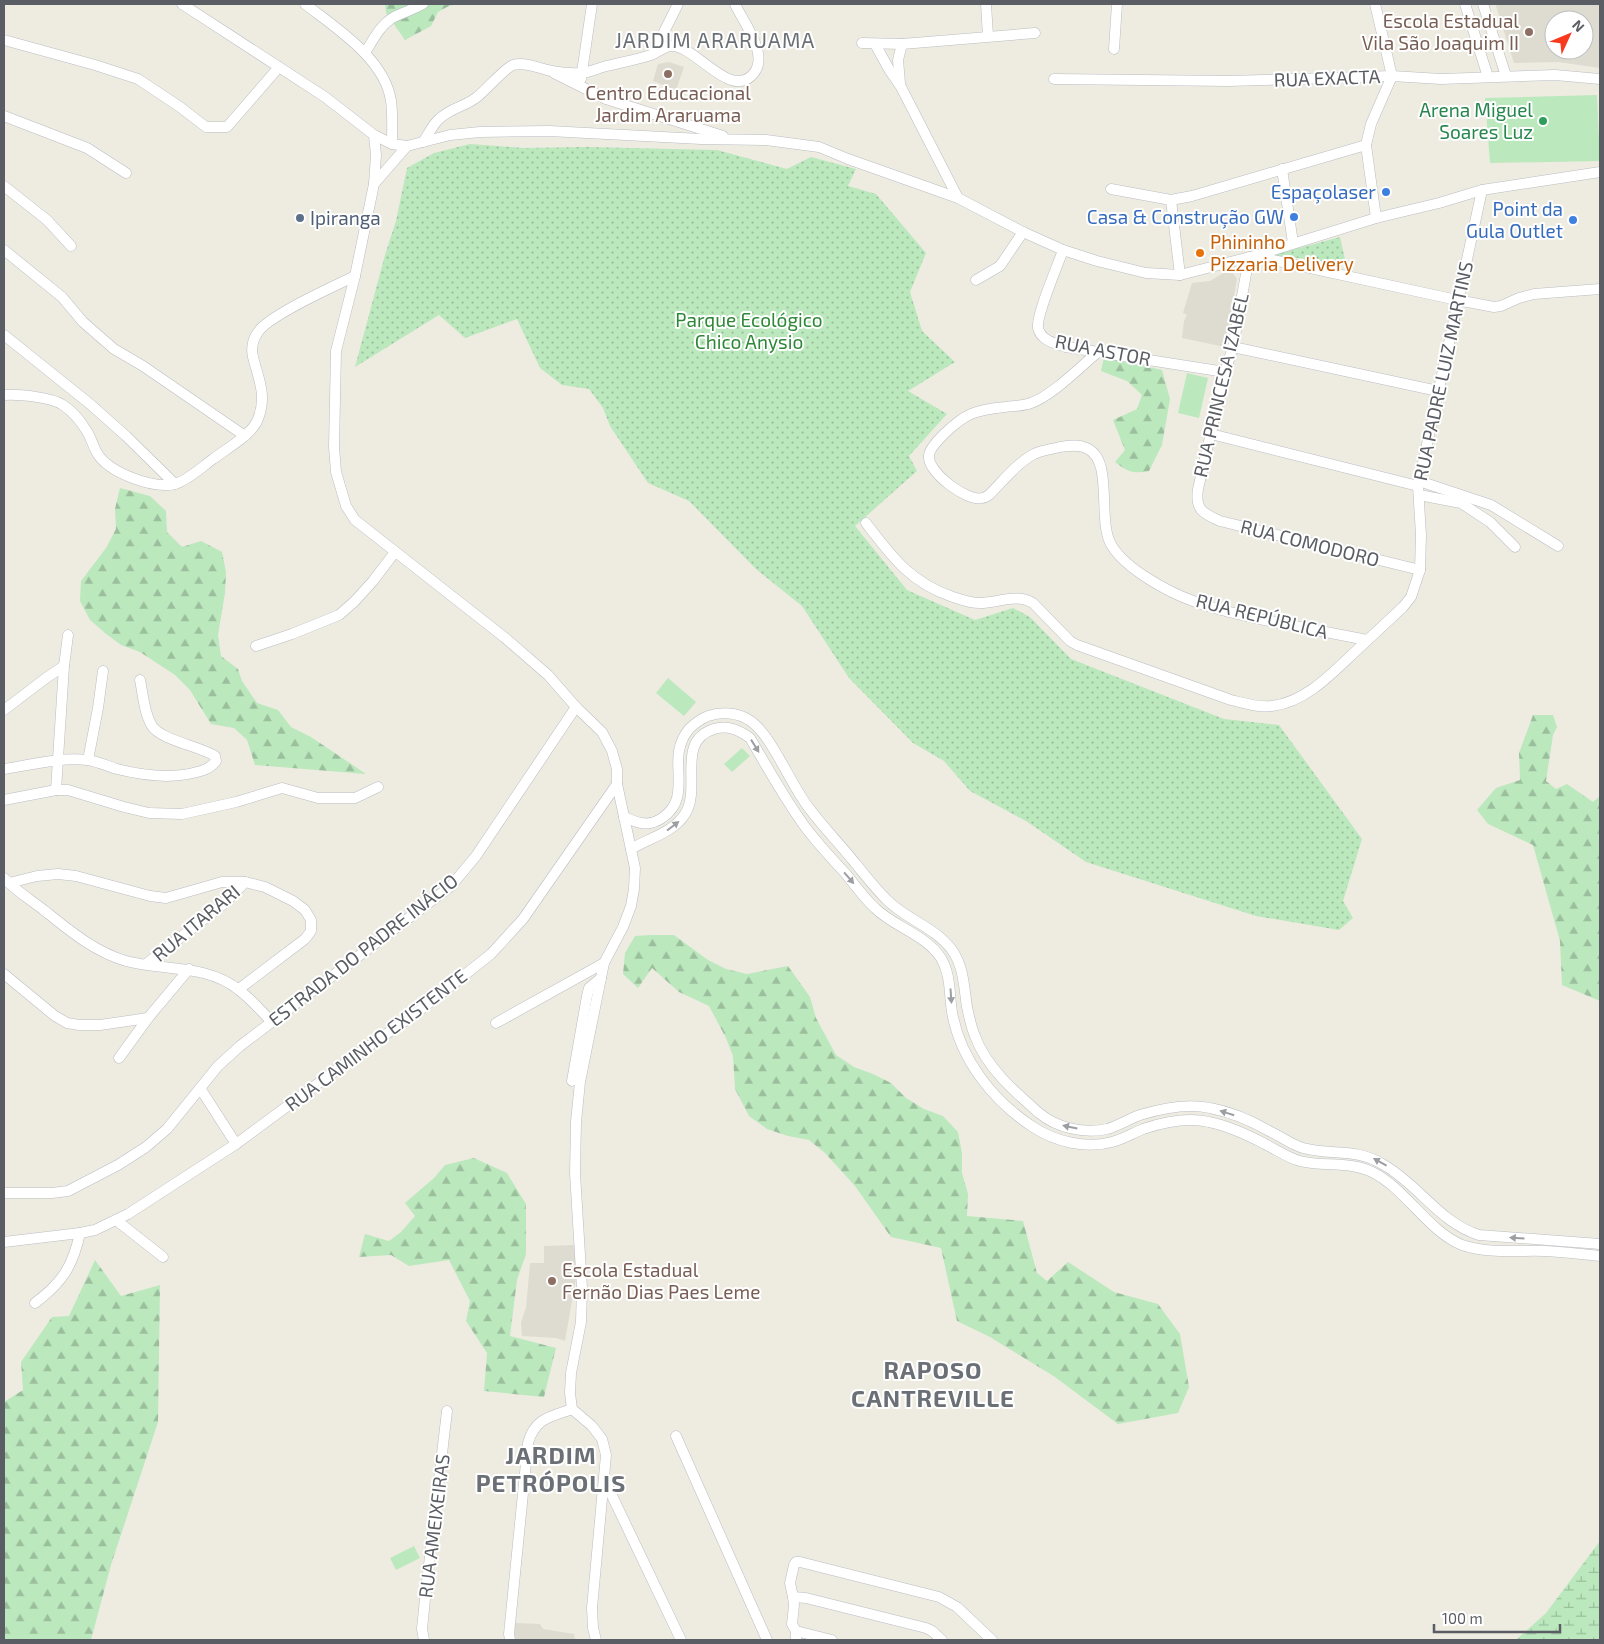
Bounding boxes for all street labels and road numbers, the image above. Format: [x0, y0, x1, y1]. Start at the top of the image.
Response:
street label: RUA EXACTA [1273, 64, 1381, 91]
street label: RUA PADRE LUIZ MARTINS [1408, 259, 1477, 483]
street label: RUA PRINCESA IZABEL [1188, 290, 1253, 479]
street label: RUA ASTOR [1053, 329, 1153, 370]
street label: RUA COMODORO [1238, 514, 1382, 571]
street label: RUA REPÚBLICA [1194, 588, 1331, 643]
street label: ESTRADA DO PADRE INÁCIO [263, 869, 462, 1031]
street label: RUA ITARARI [147, 879, 244, 966]
street label: RUA CAMINHO EXISTENTE [280, 964, 471, 1116]
street label: RUA AMEIXEIRAS [413, 1453, 454, 1599]

